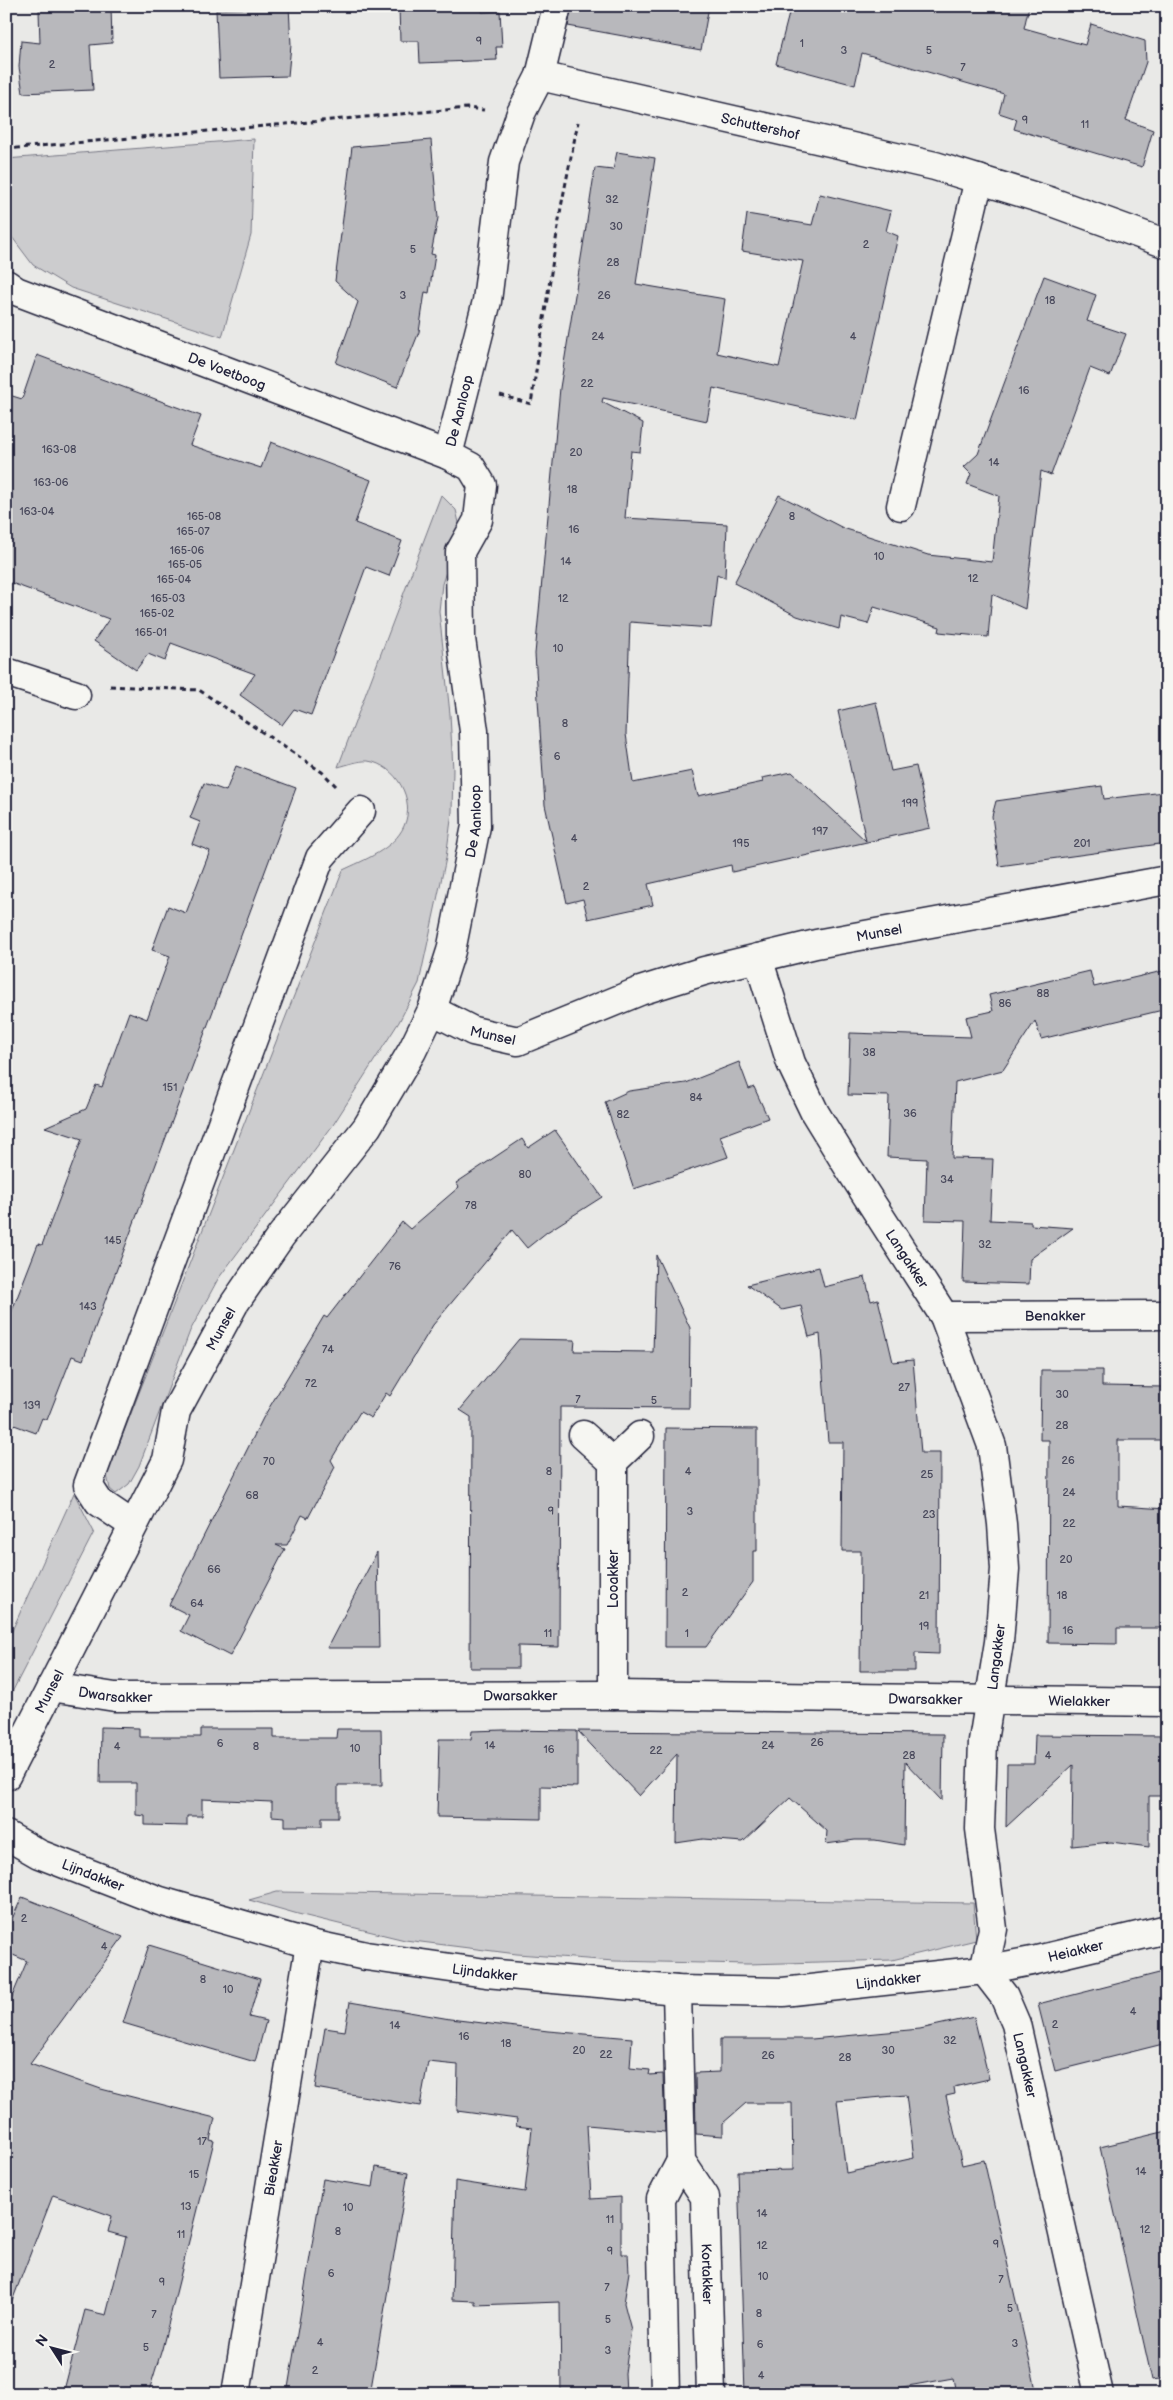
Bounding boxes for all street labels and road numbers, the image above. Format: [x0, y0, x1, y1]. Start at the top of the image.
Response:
street label: Schuttershof [719, 110, 802, 144]
street label: De Voetboog [186, 349, 268, 394]
street label: De Aanloop [442, 373, 477, 449]
street label: De Aanloop [462, 785, 485, 859]
street label: Munsel [855, 920, 903, 945]
street label: Munsel [468, 1023, 517, 1049]
street label: Langakker [882, 1226, 932, 1292]
street label: Munsel [203, 1305, 239, 1353]
street label: Benakker [1025, 1307, 1086, 1325]
street label: Looakker [605, 1549, 622, 1608]
street label: Langakker [984, 1622, 1009, 1691]
street label: Munsel [32, 1667, 68, 1716]
street label: Dwarsakker [77, 1683, 153, 1706]
street label: Dwarsakker [483, 1687, 558, 1705]
street label: Dwarsakker [888, 1690, 963, 1708]
street label: Wielakker [1048, 1693, 1111, 1710]
street label: Lijndakker [59, 1856, 127, 1896]
street label: Heiakker [1046, 1936, 1106, 1966]
street label: Lijndakker [451, 1960, 519, 1985]
street label: Lijndakker [855, 1969, 923, 1993]
street label: Langakker [1009, 2031, 1040, 2100]
street label: Bieakker [261, 2138, 287, 2197]
street label: Kortakker [697, 2243, 716, 2305]

